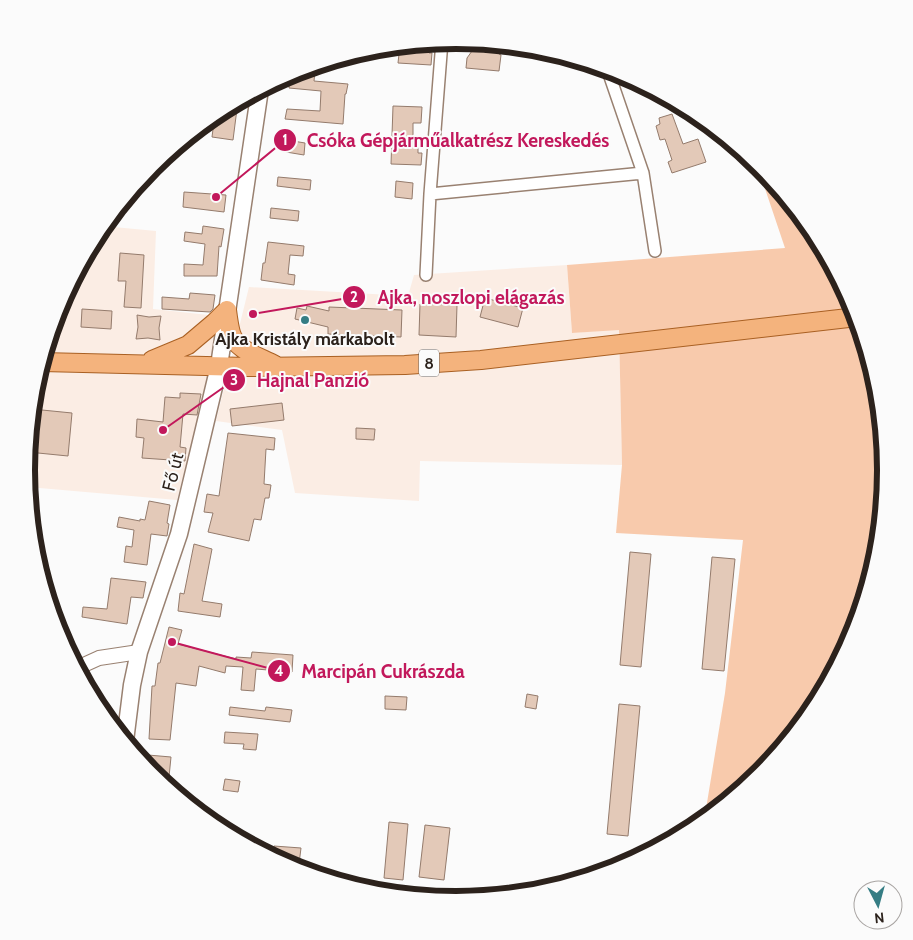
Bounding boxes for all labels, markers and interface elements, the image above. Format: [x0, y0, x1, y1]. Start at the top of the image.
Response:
callout: Csóka Gépjárműalkatrész Kereskedés [272, 123, 620, 157]
text: Csóka Gépjárműalkatrész Kereskedés [307, 129, 609, 152]
text: 1 [282, 131, 288, 149]
callout: Ajka, noszlopi elágazás [342, 280, 574, 314]
text: Ajka, noszlopi elágazás [377, 286, 565, 309]
text: 2 [350, 288, 358, 306]
marker: Ajka Kristály márkabolt [299, 314, 311, 326]
place label: Ajka Kristály márkabolt [215, 328, 395, 350]
road number: 8 [419, 349, 439, 376]
callout: Hajnal Panzió [221, 363, 379, 397]
text: Hajnal Panzió [257, 369, 369, 392]
text: 3 [230, 371, 238, 389]
street label: Fő út [158, 450, 188, 494]
callout: Marcipán Cukrászda [266, 654, 475, 688]
text: Marcipán Cukrászda [301, 660, 465, 683]
text: 4 [274, 662, 284, 680]
north arrow [853, 880, 903, 930]
text: N [873, 908, 885, 927]

